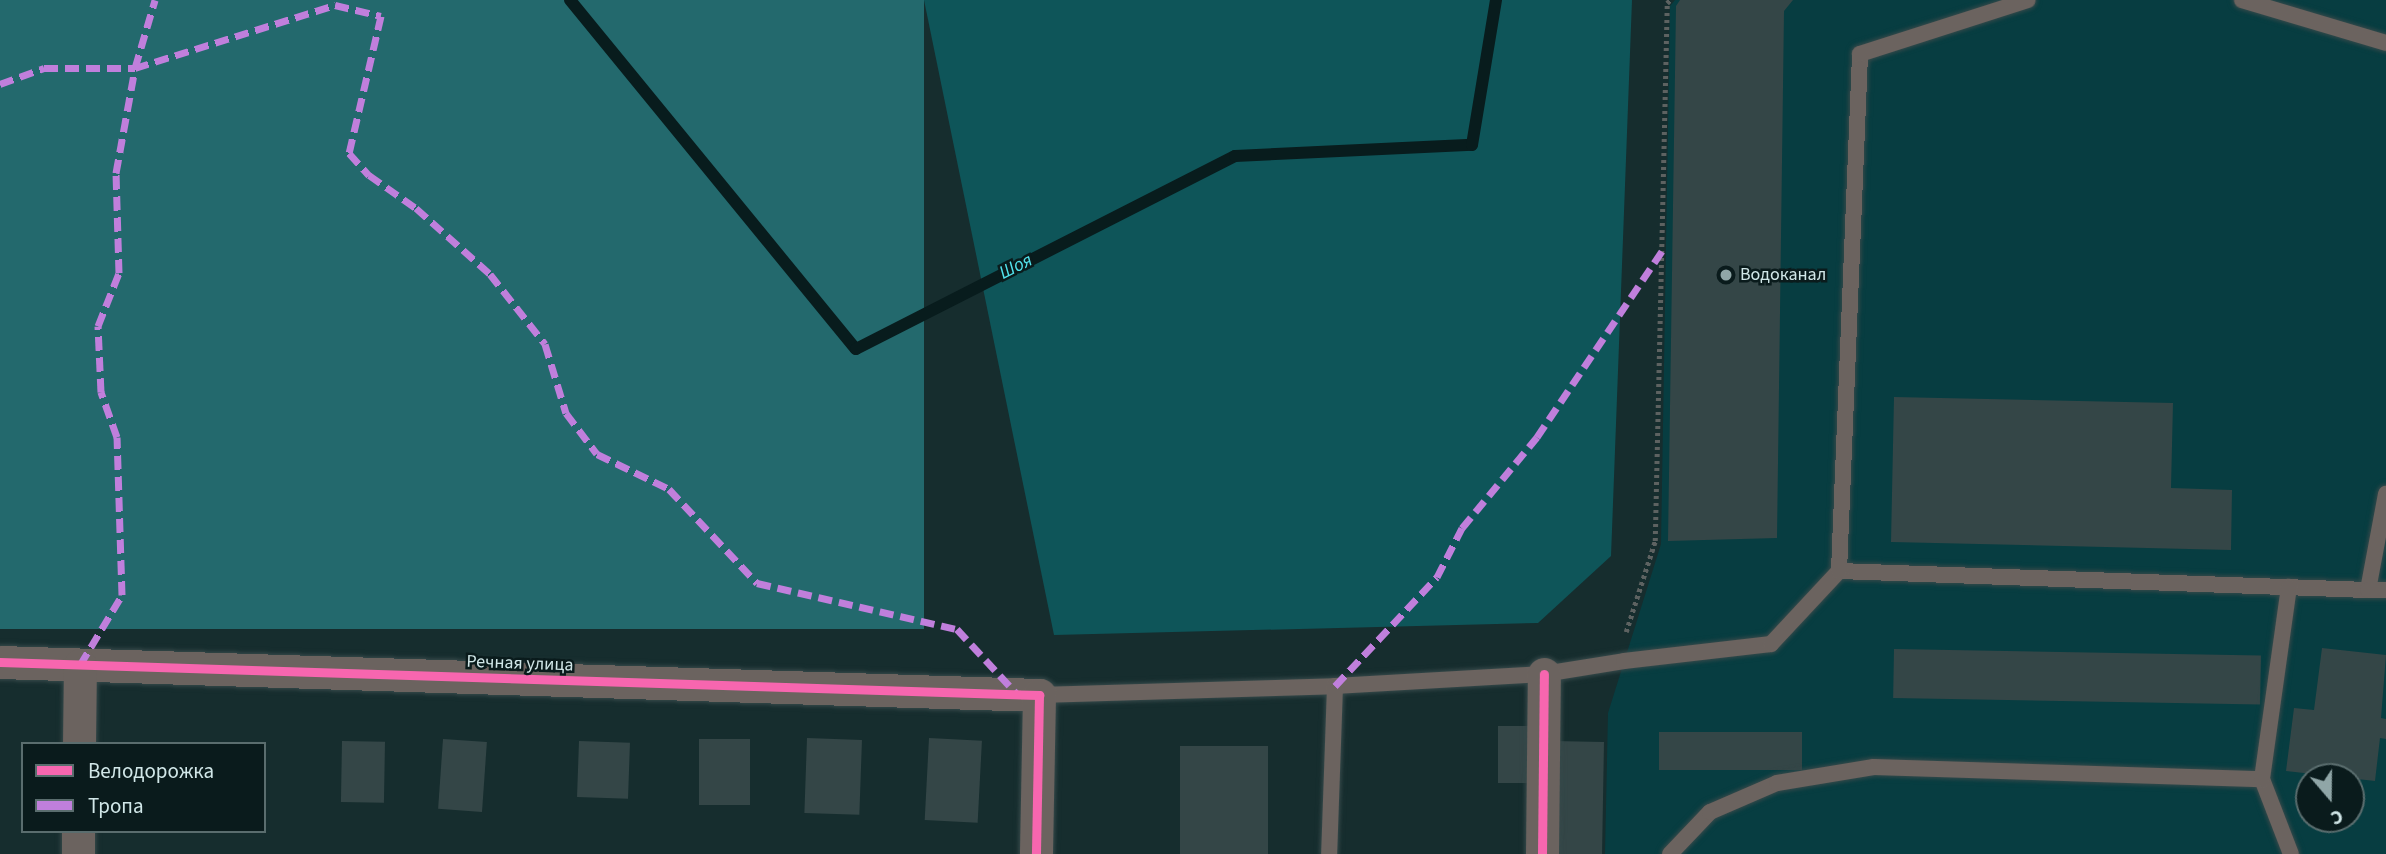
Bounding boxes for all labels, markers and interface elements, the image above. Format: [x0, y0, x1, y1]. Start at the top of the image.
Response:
water label: Шоя [996, 249, 1036, 285]
place label: Водоканал [1740, 264, 1826, 286]
marker: Водоканал [1718, 267, 1734, 283]
street label: Речная улица [466, 651, 574, 677]
legend [21, 742, 266, 833]
text: Велодорожка [88, 756, 214, 786]
north arrow [2295, 763, 2365, 833]
text: Тропа [88, 791, 144, 821]
text: С [2327, 802, 2346, 831]

